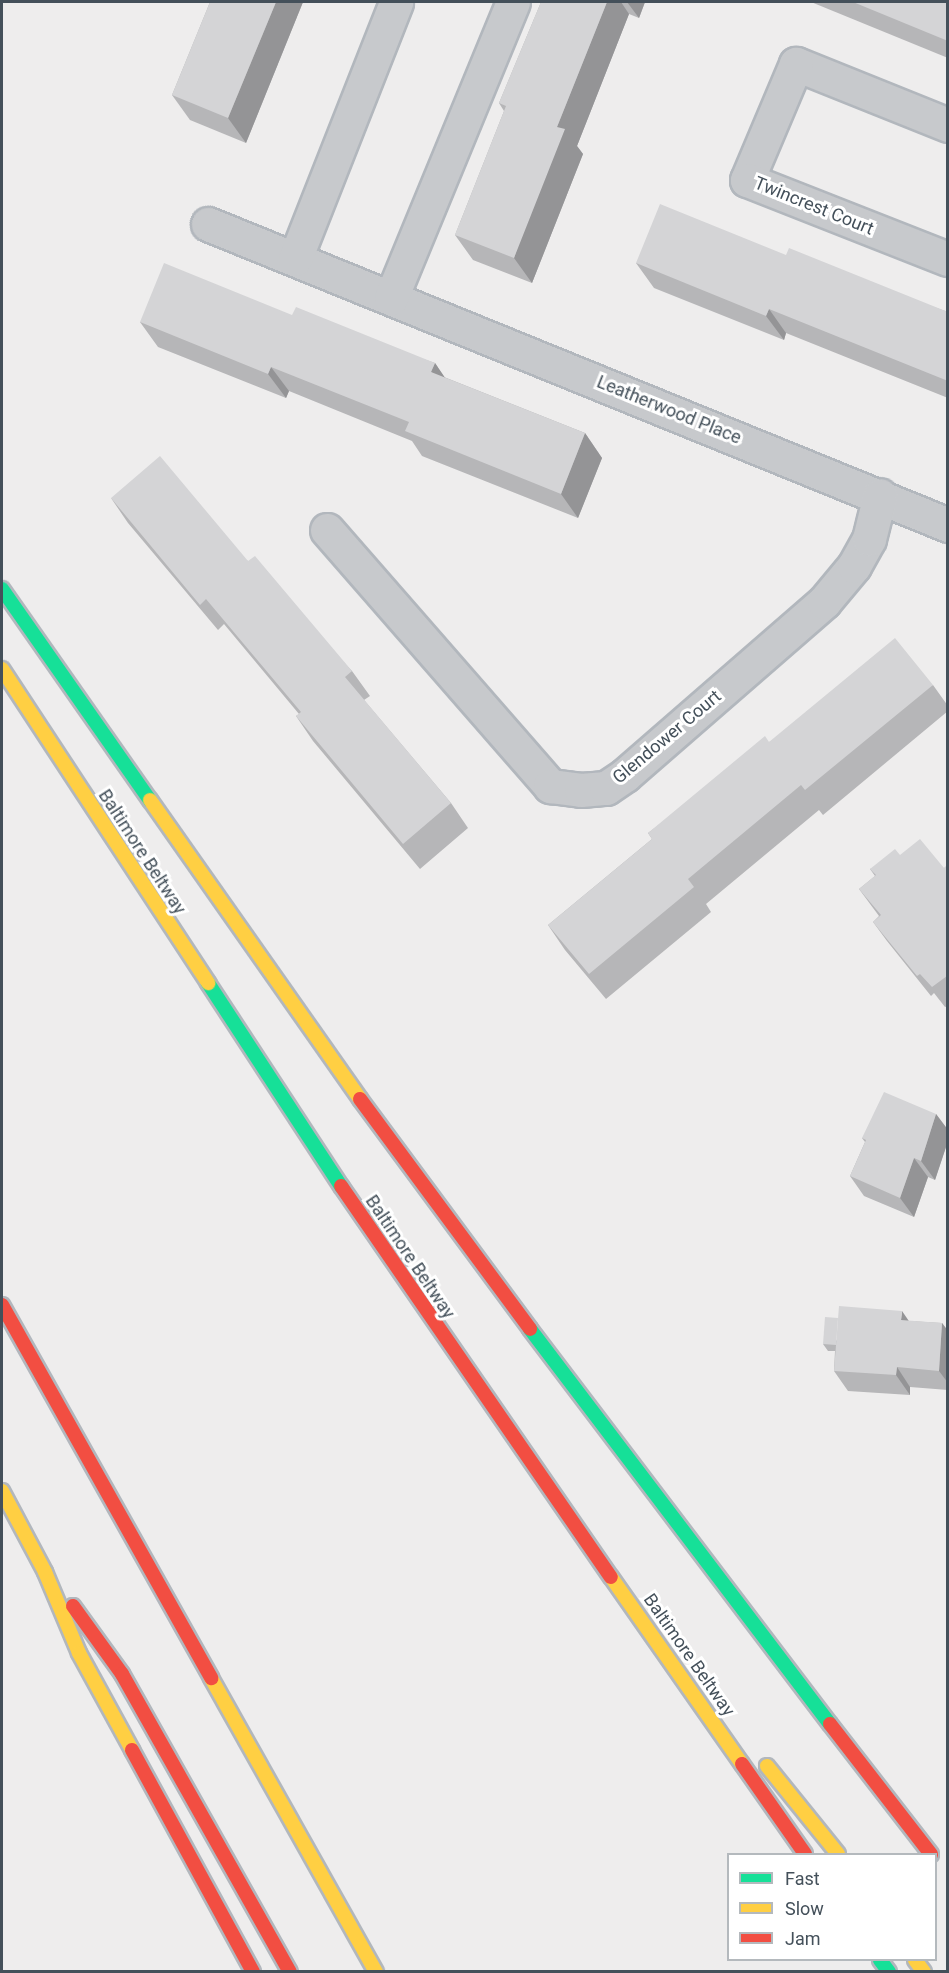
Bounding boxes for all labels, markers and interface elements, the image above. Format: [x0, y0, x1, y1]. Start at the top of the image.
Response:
street label: Twincrest Court [751, 172, 877, 240]
street label: Leatherwood Place [594, 371, 744, 449]
street label: Glendower Court [609, 685, 725, 789]
street label: Baltimore Beltway [94, 786, 190, 918]
street label: Baltimore Beltway [361, 1191, 459, 1323]
street label: Baltimore Beltway [639, 1590, 739, 1720]
legend [727, 1853, 937, 1961]
text: Fast [785, 1868, 820, 1889]
text: Slow [785, 1898, 824, 1919]
text: Jam [785, 1928, 821, 1949]

